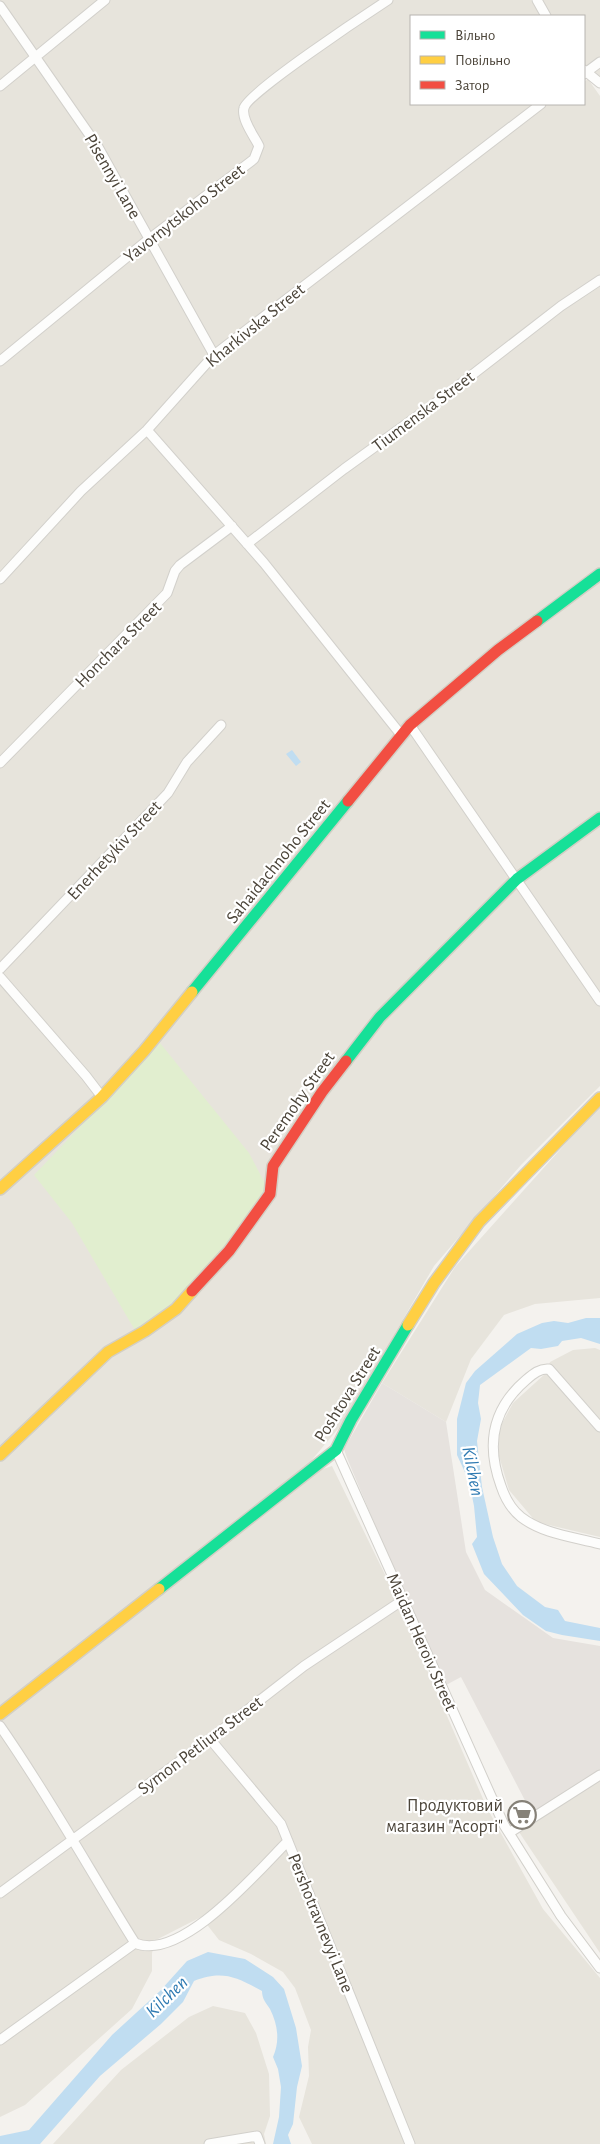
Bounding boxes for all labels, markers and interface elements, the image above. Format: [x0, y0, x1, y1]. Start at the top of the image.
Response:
legend [410, 15, 585, 105]
text: Вільно [455, 28, 495, 43]
text: Повільно [455, 53, 511, 68]
text: Затор [455, 78, 490, 93]
street label: Pisennyi Lane [81, 131, 144, 222]
street label: Yavornytskoho Street [121, 161, 249, 266]
street label: Kharkivska Street [203, 280, 309, 371]
street label: Tiumenska Street [369, 368, 478, 456]
street label: Honchara Street [72, 598, 165, 691]
street label: Sahaidachnoho Street [223, 796, 334, 927]
street label: Enerhetykiv Street [64, 797, 165, 904]
street label: Peremohy Street [257, 1049, 339, 1154]
street label: Poshtova Street [311, 1344, 384, 1445]
water label: Kilchen [458, 1445, 487, 1498]
street label: Maidan Heroiv Street [383, 1571, 460, 1714]
street label: Symon Petliura Street [135, 1693, 266, 1798]
place label: Продуктовий магазин "Асорті" [386, 1797, 503, 1836]
supermarket icon: Продуктовий магазин "Асорті" [507, 1800, 537, 1830]
street label: Pershotravnevyi Lane [284, 1851, 356, 1995]
water label: Kilchen [142, 1973, 192, 2021]

